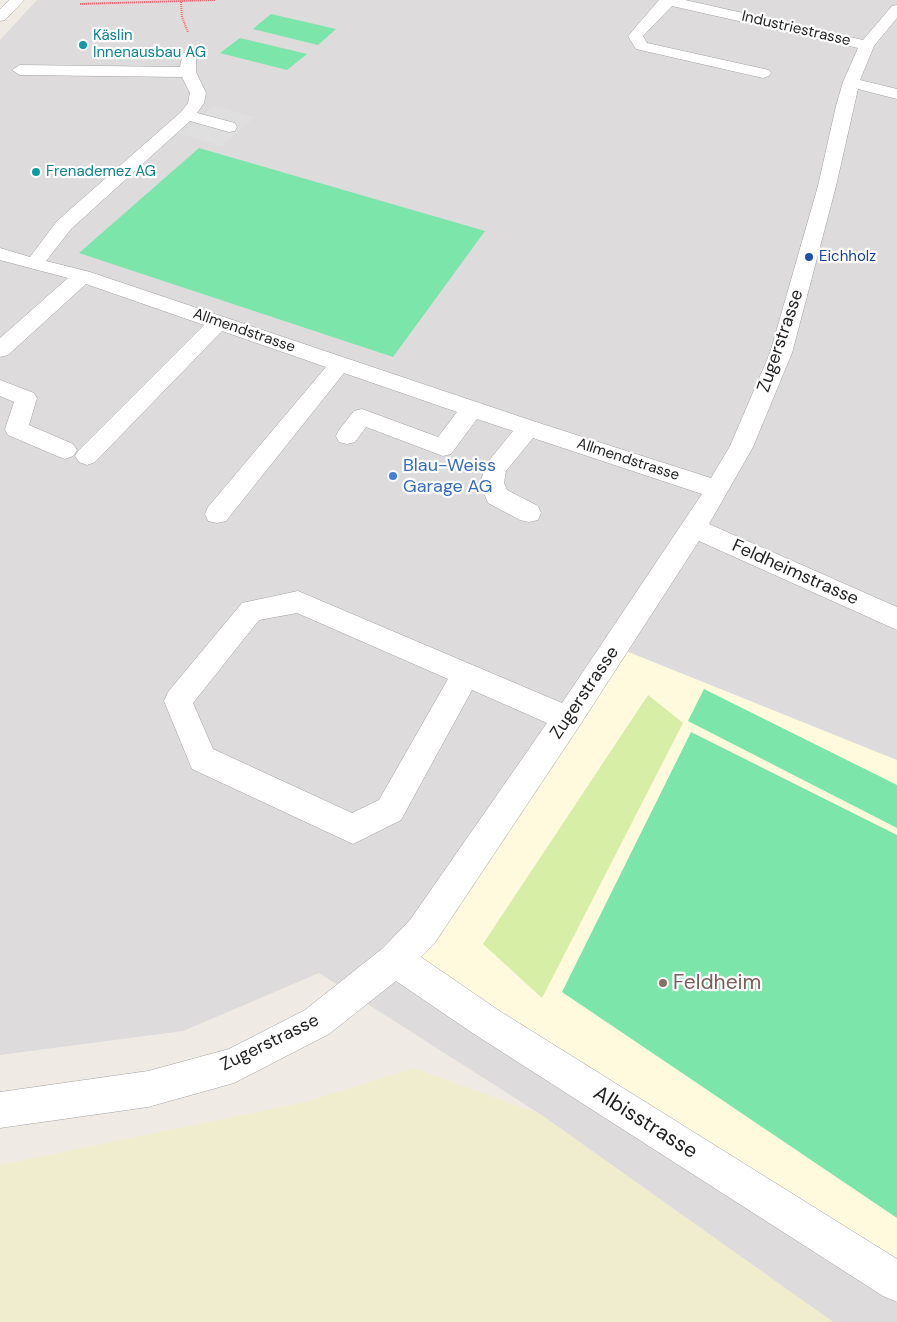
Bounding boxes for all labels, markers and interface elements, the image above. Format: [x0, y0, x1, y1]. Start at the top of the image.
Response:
street label: Industriestrasse [740, 8, 852, 50]
place label: Käslin Innenausbau AG [93, 27, 206, 62]
marker: Käslin Innenausbau AG [77, 39, 89, 51]
place label: Frenademez AG [46, 163, 156, 181]
marker: Frenademez AG [30, 166, 42, 178]
place label: Eichholz [819, 248, 876, 266]
marker: Eichholz [803, 251, 815, 263]
street label: Zugerstrasse [753, 287, 809, 395]
street label: Allmendstrasse [191, 305, 297, 357]
street label: Allmendstrasse [574, 435, 682, 485]
place label: Blau-Weiss Garage AG [403, 455, 496, 498]
marker: Blau-Weiss Garage AG [387, 470, 399, 482]
street label: Feldheimstrasse [728, 535, 862, 611]
street label: Zugerstrasse [546, 643, 624, 743]
place label: Feldheim [673, 970, 761, 996]
marker: Feldheim [657, 977, 669, 989]
street label: Zugerstrasse [217, 1010, 323, 1076]
street label: Albisstrasse [588, 1081, 702, 1165]

